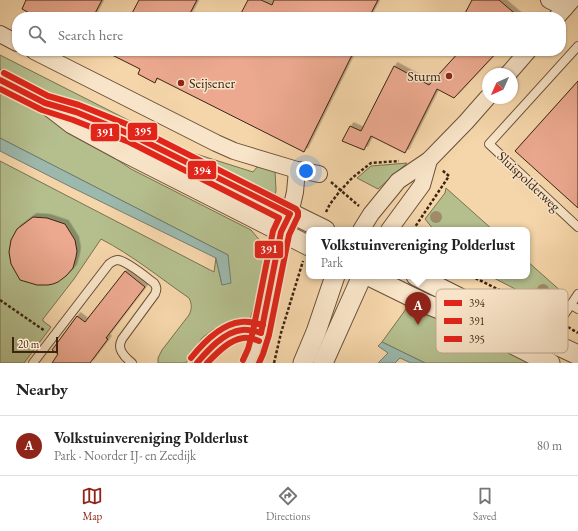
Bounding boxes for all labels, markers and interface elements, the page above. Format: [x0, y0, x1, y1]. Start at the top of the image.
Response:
search box [12, 12, 566, 56]
icon: search [26, 23, 48, 45]
text: Search here [58, 25, 123, 44]
place label: Sturm [407, 67, 441, 85]
north arrow [482, 68, 518, 104]
marker: Sturm [444, 71, 454, 81]
place label: Seijsener [189, 74, 235, 92]
marker: Seijsener [176, 78, 186, 88]
line badge: 395 [127, 122, 158, 141]
line badge: 391 [90, 123, 120, 142]
text: 395 [134, 124, 152, 138]
text: 391 [96, 125, 114, 139]
street label: Sluispolderweg [493, 147, 565, 216]
line badge: 394 [187, 160, 217, 180]
your location [296, 161, 316, 181]
text: 394 [193, 163, 211, 177]
popup [306, 227, 530, 279]
text: Volkstuinvereniging Polderlust [321, 235, 515, 254]
line badge: 391 [254, 240, 284, 259]
text: 391 [260, 242, 278, 256]
text: Park [321, 254, 343, 271]
legend [436, 289, 568, 353]
pin: A [405, 292, 431, 325]
text: 394 [469, 296, 486, 310]
text: 391 [469, 314, 485, 328]
text: 395 [469, 332, 485, 346]
scale bar [12, 335, 58, 354]
text: 20 m [18, 337, 39, 351]
text: Nearby [16, 378, 68, 400]
text: Volkstuinvereniging Polderlust [54, 428, 248, 447]
text: A [24, 437, 34, 454]
text: 80 m [537, 437, 562, 454]
text: Park · Noorder IJ- en Zeedijk [54, 447, 196, 464]
tab: Map [81, 485, 103, 523]
tab: Directions [266, 485, 310, 523]
tab: Saved [473, 485, 497, 523]

